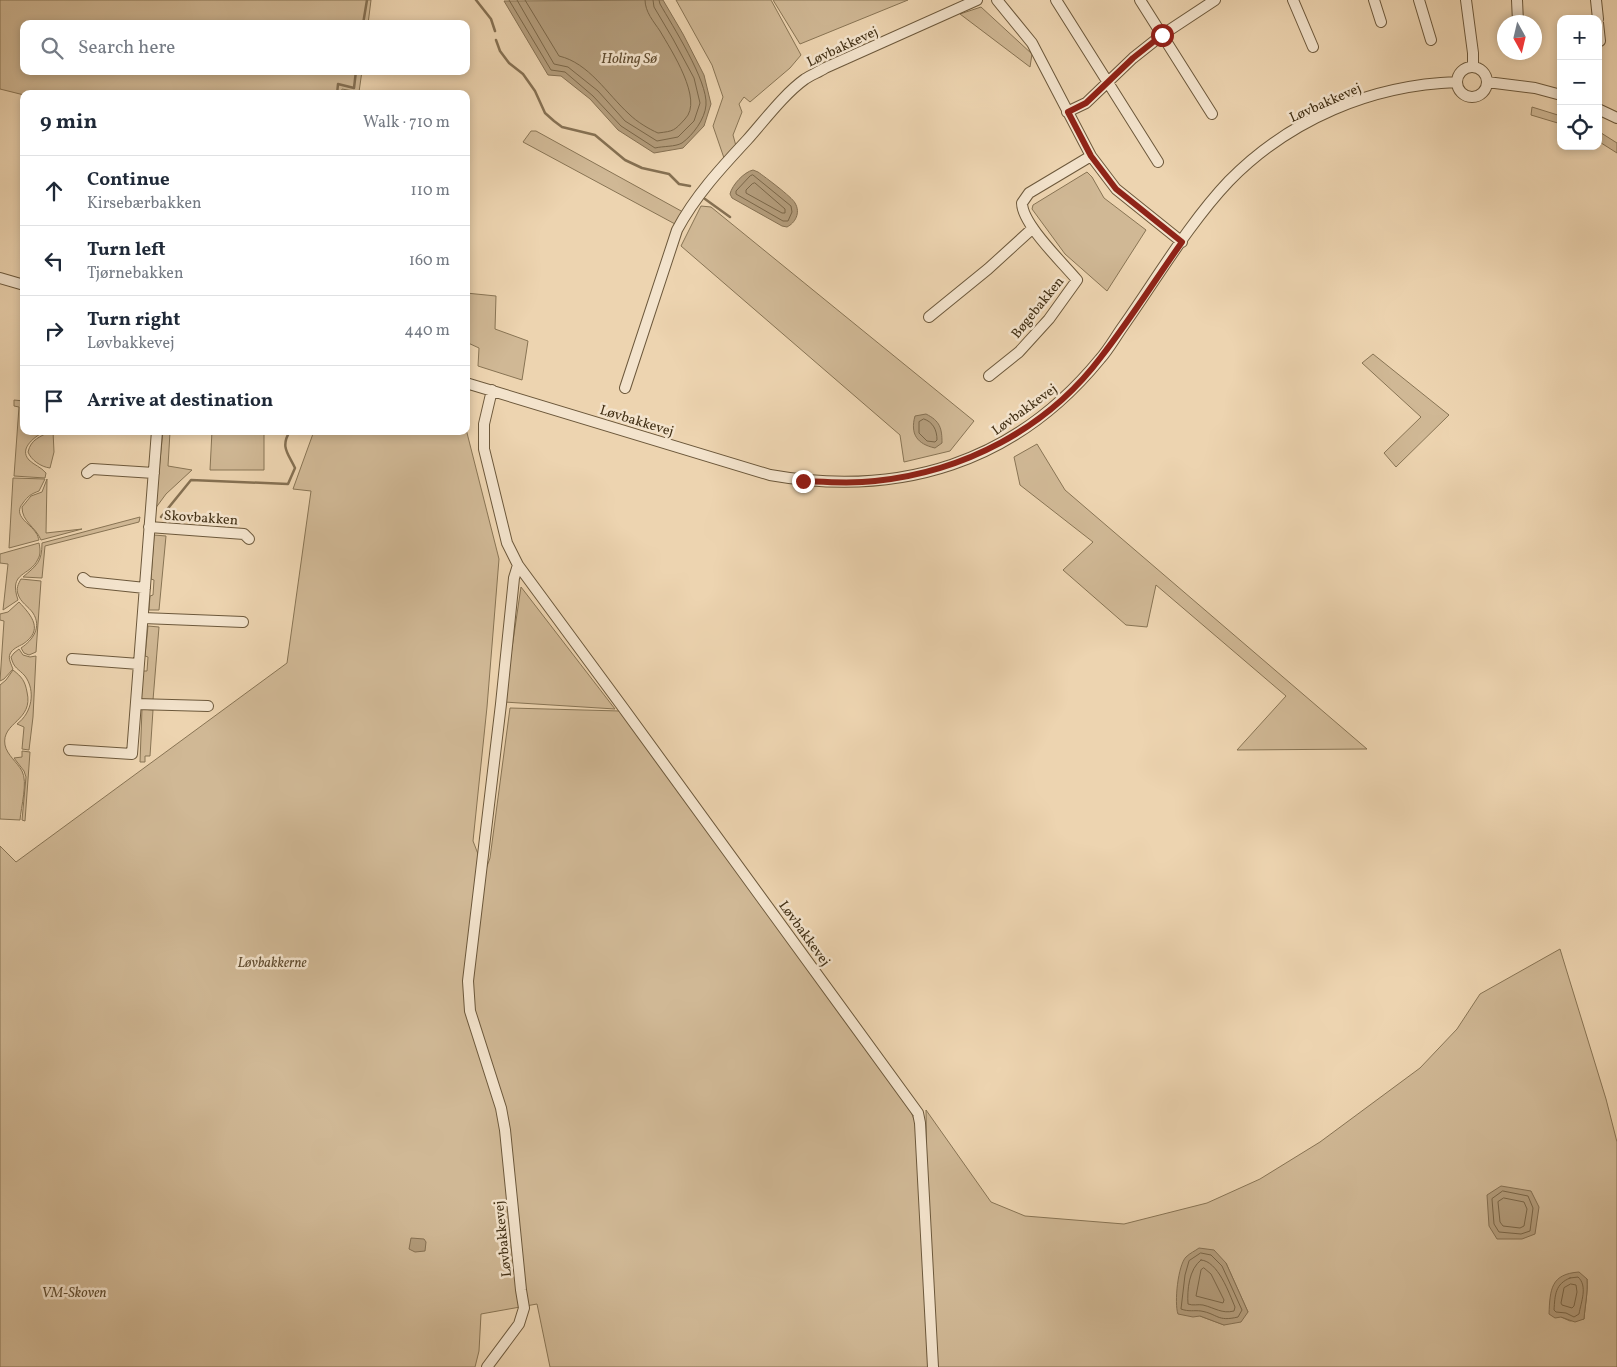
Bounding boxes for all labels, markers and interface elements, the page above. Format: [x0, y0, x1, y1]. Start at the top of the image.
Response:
north arrow [1497, 15, 1542, 60]
map controls [1557, 15, 1602, 150]
button: + [1557, 15, 1602, 60]
search box [20, 20, 470, 75]
street label: Løvbakkevej [804, 23, 881, 72]
route start [1151, 24, 1174, 47]
icon: search [38, 34, 66, 62]
text: Search here [78, 35, 175, 61]
water label: Holing Sø [601, 49, 658, 70]
button: − [1557, 60, 1602, 105]
street label: Løvbakkevej [1287, 79, 1364, 128]
button: locate [1557, 105, 1602, 150]
text: 9 min [40, 108, 97, 137]
text: Walk · 710 m [363, 112, 450, 134]
text: Continue [87, 167, 170, 193]
icon: ahead [40, 177, 68, 205]
text: 110 m [411, 180, 450, 202]
text: Kirsebærbakken [87, 193, 202, 215]
text: Turn left [87, 237, 166, 263]
icon: left [40, 247, 68, 275]
text: 160 m [409, 250, 450, 272]
text: Tjørnebakken [87, 263, 184, 285]
street label: Bøgebakken [1007, 273, 1069, 343]
text: Turn right [87, 307, 180, 333]
icon: right [40, 317, 68, 345]
text: 440 m [404, 320, 450, 342]
text: Løvbakkevej [87, 333, 175, 355]
street label: Løvbakkevej [988, 380, 1061, 440]
icon: arrive [40, 387, 68, 415]
text: Arrive at destination [87, 388, 273, 414]
street label: Løvbakkevej [597, 401, 676, 442]
route end [792, 470, 815, 493]
street label: Skovbakken [163, 506, 239, 531]
street label: Løvbakkevej [774, 897, 834, 970]
park label: Løvbakkerne [237, 954, 307, 973]
street label: Løvbakkevej [490, 1200, 517, 1278]
park label: VM-Skoven [42, 1284, 107, 1303]

